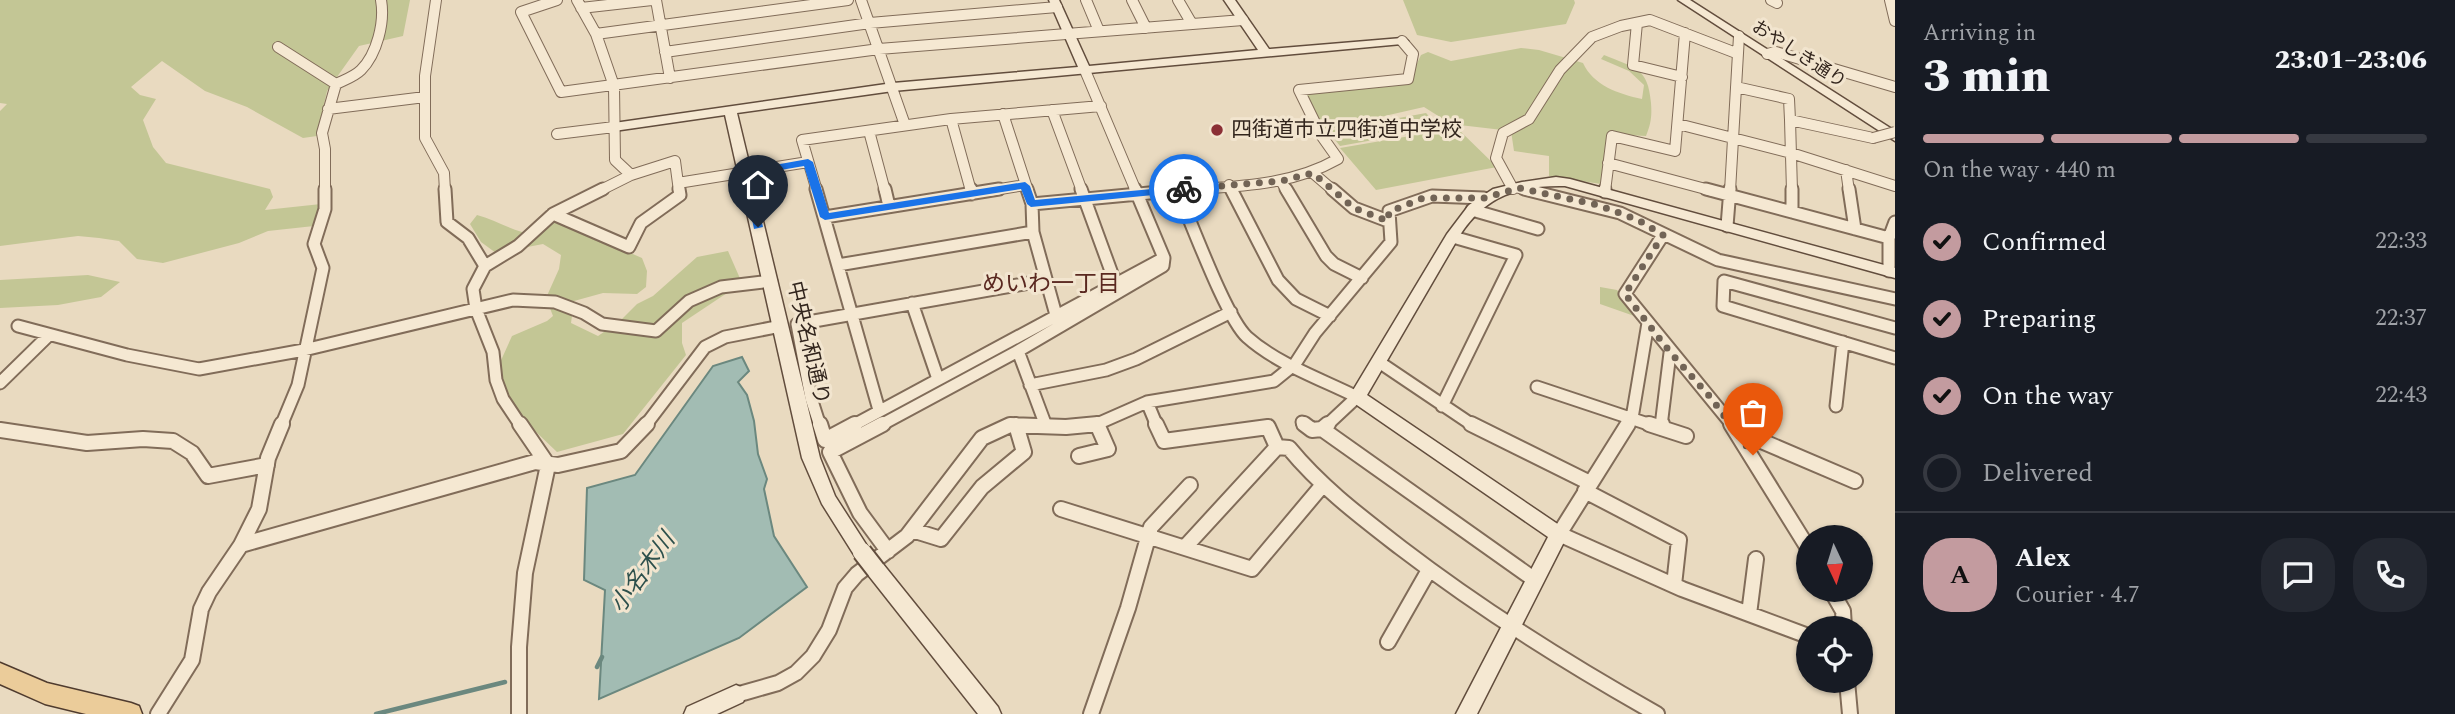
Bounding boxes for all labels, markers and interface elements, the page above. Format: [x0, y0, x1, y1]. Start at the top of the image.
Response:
street label: おやしき通り [1746, 13, 1852, 95]
text: Arriving in [1923, 16, 2036, 51]
text: 23:01–23:06 [2275, 40, 2427, 80]
text: 3 min [1923, 42, 2050, 112]
place label: 四街道市立四街道中学校 [1231, 114, 1462, 146]
marker: 四街道市立四街道中学校 [1209, 122, 1225, 138]
text: On the way · 440 m [1923, 153, 2116, 188]
courier [1149, 154, 1219, 224]
pin [728, 155, 788, 227]
icon: home [739, 166, 777, 204]
icon: bike [1165, 170, 1203, 208]
text: Confirmed [1982, 222, 2107, 262]
icon: check [1923, 223, 1961, 261]
text: 22:33 [2375, 224, 2427, 259]
district label: めいわ一丁目 [982, 267, 1120, 302]
street label: 中央名和通り [778, 278, 838, 408]
text: Preparing [1982, 299, 2096, 339]
icon: check [1923, 300, 1961, 338]
text: 22:37 [2375, 301, 2427, 336]
text: On the way [1982, 376, 2113, 416]
icon: check [1923, 377, 1961, 415]
text: 22:43 [2375, 378, 2427, 413]
pin [1723, 383, 1783, 455]
icon: bag [1734, 394, 1772, 432]
text: Delivered [1982, 453, 2093, 493]
water label: 小名木川 [602, 523, 686, 621]
north arrow [1796, 525, 1872, 602]
map controls [1796, 525, 1873, 693]
text: Alex [2015, 538, 2070, 578]
button: chat [2261, 538, 2335, 612]
button: phone [2353, 538, 2427, 612]
text: A [1950, 555, 1970, 595]
text: Courier · 4.7 [2015, 578, 2140, 613]
button: locate [1796, 616, 1873, 693]

